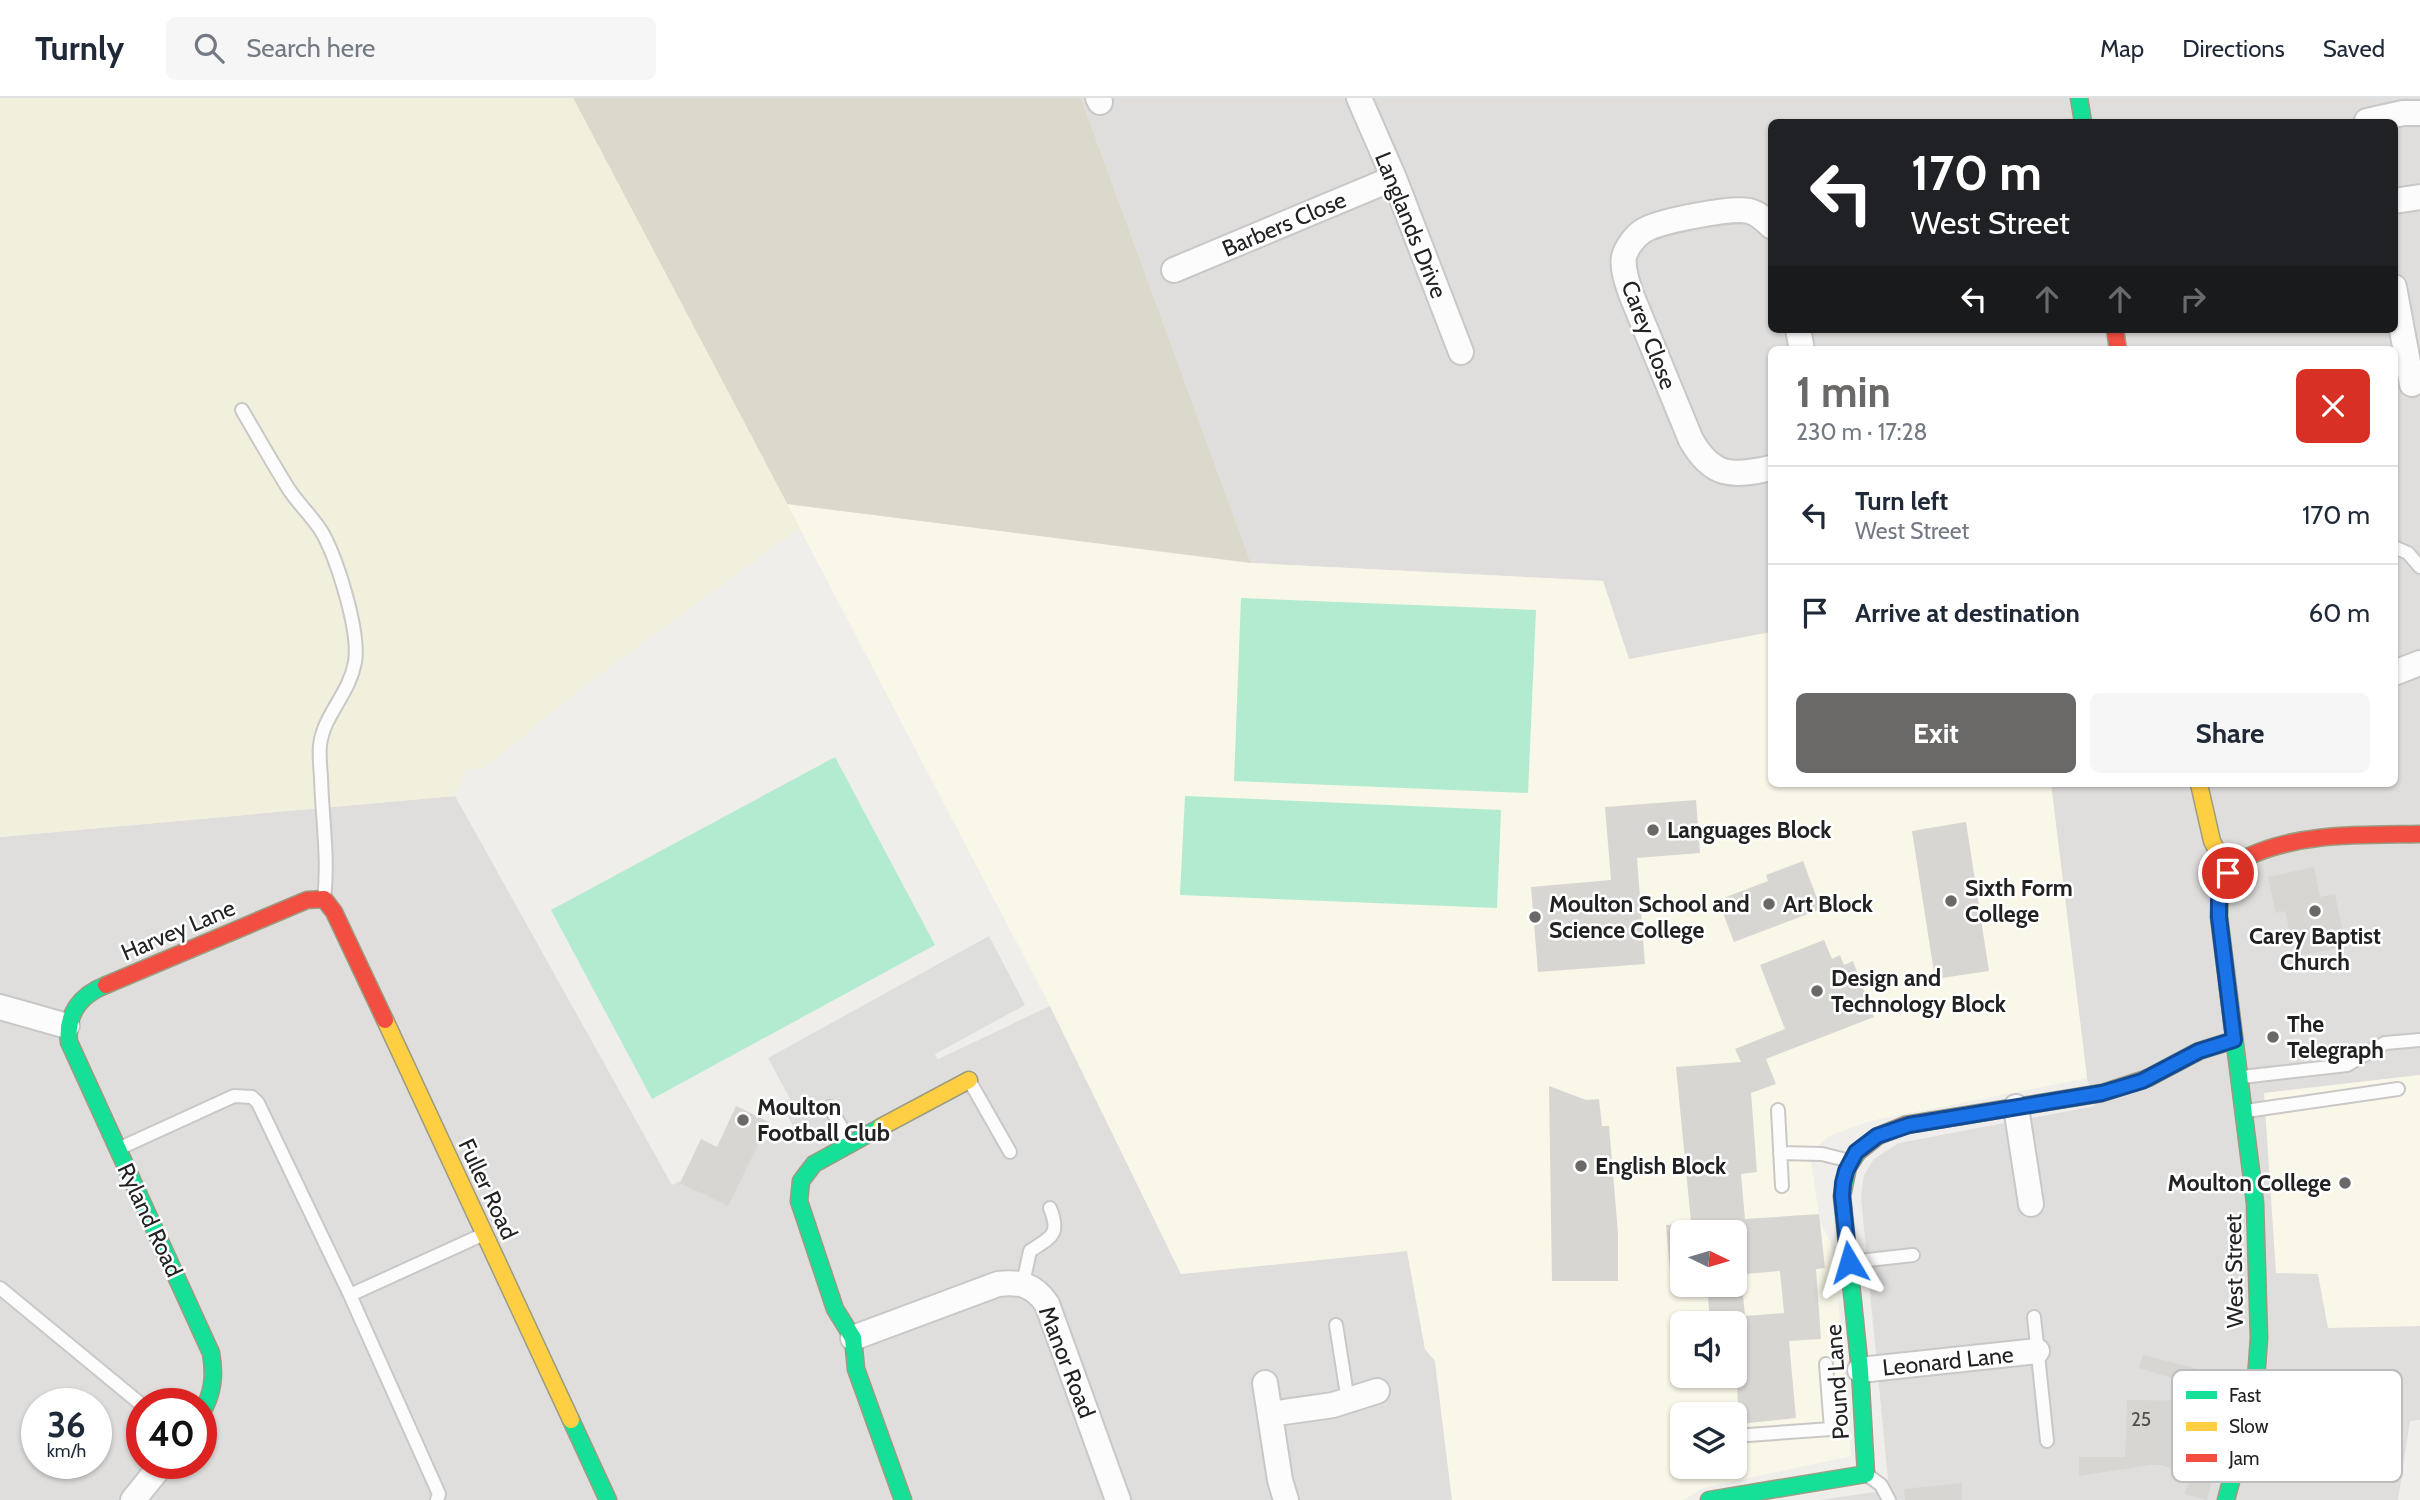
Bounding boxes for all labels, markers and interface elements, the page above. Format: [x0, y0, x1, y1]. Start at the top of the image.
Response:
search box [166, 17, 656, 80]
text: Turnly [35, 28, 124, 68]
icon: search [190, 29, 228, 67]
text: Search here [246, 32, 375, 64]
text: Map [2100, 34, 2144, 63]
text: Directions [2182, 34, 2285, 63]
text: Saved [2323, 34, 2385, 63]
text: 170 m [1911, 143, 2042, 202]
icon: left [1796, 147, 1887, 238]
street label: Langlands Drive [1369, 148, 1453, 302]
street label: Barbers Close [1218, 185, 1350, 263]
text: West Street [1911, 203, 2070, 242]
street label: Carey Close [1615, 277, 1683, 393]
icon: left [1955, 280, 1993, 318]
icon: ahead [2028, 280, 2066, 318]
icon: ahead [2101, 280, 2139, 318]
icon: right [2174, 280, 2212, 318]
text: 1 min [1796, 366, 1891, 418]
button: close [2296, 369, 2370, 443]
text: 230 m · 17:28 [1796, 418, 1928, 446]
text: Turn left [1855, 485, 1948, 517]
icon: left [1796, 496, 1834, 534]
text: 170 m [2302, 499, 2370, 531]
text: West Street [1855, 517, 1969, 545]
icon: arrive [1796, 594, 1834, 632]
text: Arrive at destination [1855, 597, 2080, 629]
text: 60 m [2308, 597, 2370, 629]
button: Exit [1796, 693, 2076, 773]
button: Share [2090, 693, 2370, 773]
place label: Languages Block [1667, 816, 1832, 844]
marker: Languages Block [1645, 822, 1661, 838]
pin [2198, 843, 2258, 903]
icon: arrive [2209, 854, 2247, 892]
place label: Sixth Form College [1965, 874, 2073, 928]
place label: Moulton School and Science College [1549, 890, 1750, 944]
place label: Art Block [1783, 890, 1874, 918]
street label: Harvey Lane [117, 893, 239, 967]
marker: Sixth Form College [1943, 893, 1959, 909]
marker: Art Block [1761, 896, 1777, 912]
marker: Carey Baptist Church [2307, 903, 2323, 919]
marker: Moulton School and Science College [1527, 909, 1543, 925]
place label: Carey Baptist Church [2249, 922, 2381, 976]
place label: Design and Technology Block [1831, 964, 2007, 1018]
marker: Design and Technology Block [1809, 983, 1825, 999]
place label: The Telegraph [2287, 1010, 2384, 1064]
marker: The Telegraph [2265, 1029, 2281, 1045]
place label: Moulton Football Club [757, 1093, 890, 1147]
marker: Moulton Football Club [735, 1112, 751, 1128]
street label: Fuller Road [452, 1134, 524, 1244]
place label: English Block [1595, 1152, 1727, 1180]
marker: English Block [1573, 1158, 1589, 1174]
street label: Ryland Road [111, 1159, 189, 1281]
place label: Moulton College [2168, 1169, 2331, 1197]
marker: Moulton College [2337, 1175, 2353, 1191]
street label: West Street [2219, 1213, 2249, 1328]
north arrow [1670, 1220, 1746, 1297]
map controls [1670, 1220, 1747, 1479]
position arrow [1812, 1225, 1886, 1299]
street label: Manor Road [1033, 1302, 1101, 1422]
button: sound [1670, 1311, 1747, 1388]
street label: Pound Lane [1819, 1323, 1855, 1441]
street label: Leonard Lane [1881, 1340, 2015, 1382]
legend [2172, 1370, 2402, 1482]
text: Fast [2229, 1384, 2262, 1407]
speed limit sign: 40 [126, 1388, 217, 1479]
button: layers [1670, 1402, 1747, 1479]
text: 36 [47, 1403, 86, 1446]
house number: 25 [2131, 1408, 2151, 1431]
text: Slow [2229, 1415, 2269, 1438]
text: km/h [47, 1440, 86, 1462]
text: Jam [2228, 1447, 2259, 1470]

